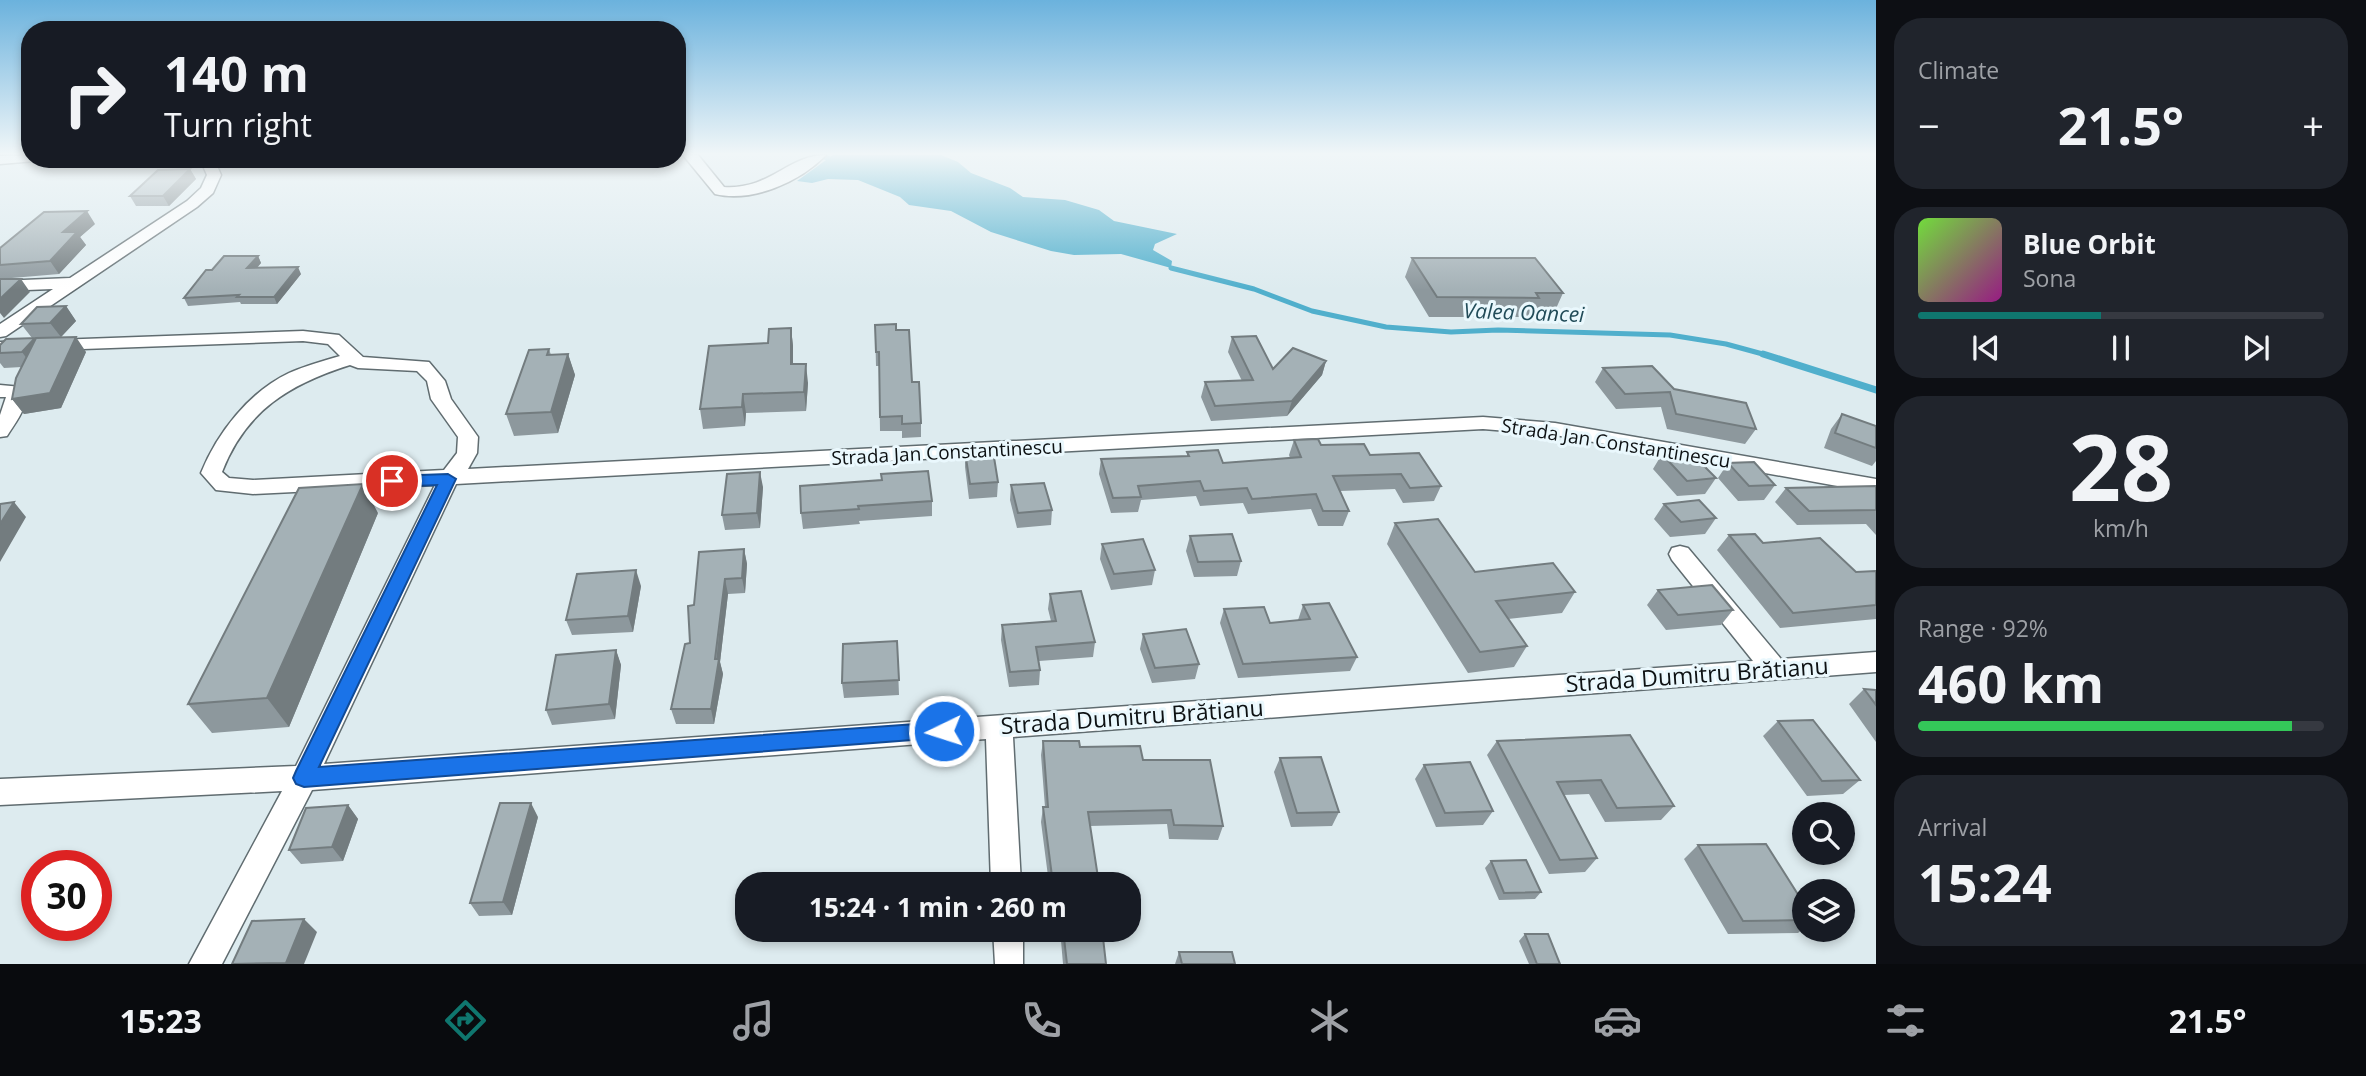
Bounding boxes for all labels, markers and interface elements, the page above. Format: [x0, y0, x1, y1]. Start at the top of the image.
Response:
text: 140 m [164, 40, 309, 106]
icon: right [49, 49, 140, 140]
text: Climate [1918, 54, 1999, 86]
text: 21.5° [2058, 89, 2184, 160]
text: − [1918, 99, 1940, 151]
text: + [2302, 99, 2324, 151]
text: Turn right [164, 103, 312, 146]
text: Blue Orbit [2023, 226, 2156, 262]
text: Sona [2023, 262, 2076, 294]
water label: Valea Oancei [1463, 296, 1586, 328]
icon: previous [1967, 329, 2005, 367]
icon: pause [2102, 329, 2140, 367]
icon: next [2237, 329, 2275, 367]
text: 28 [2069, 404, 2173, 528]
street label: Strada Jan Constantinescu [1500, 412, 1732, 474]
street label: Strada Jan Constantinescu [831, 433, 1063, 471]
pin [362, 451, 422, 511]
icon: arrive [373, 462, 411, 500]
text: km/h [2093, 512, 2149, 544]
text: Range · 92% [1918, 612, 2048, 644]
text: 460 km [1918, 647, 2104, 718]
street label: Strada Dumitru Brătianu [1564, 649, 1829, 699]
street label: Strada Dumitru Brătianu [999, 691, 1264, 741]
position arrow [907, 694, 981, 768]
map controls [1792, 802, 1855, 942]
button: search [1792, 802, 1855, 865]
text: Arrival [1918, 811, 1987, 843]
text: 15:24 [1918, 846, 2052, 917]
speed limit sign: 30 [21, 850, 112, 941]
button: layers [1792, 879, 1855, 942]
text: 15:24 · 1 min · 260 m [809, 889, 1067, 925]
icon: directions [441, 996, 490, 1045]
icon: music [729, 996, 778, 1045]
icon: phone [1017, 996, 1066, 1045]
icon: climate [1305, 996, 1354, 1045]
icon: car [1593, 996, 1642, 1045]
icon: filters [1881, 996, 1930, 1045]
text: 15:23 [119, 999, 202, 1042]
text: 21.5° [2169, 999, 2246, 1042]

